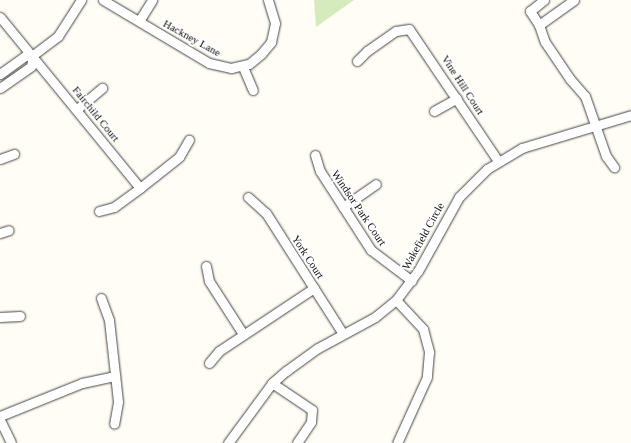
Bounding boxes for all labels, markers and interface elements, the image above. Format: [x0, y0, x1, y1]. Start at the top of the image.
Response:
street label: Hackney Lane [161, 17, 223, 59]
street label: Vine Hill Court [439, 53, 487, 117]
street label: Fairchild Court [70, 84, 122, 144]
street label: Windsor Park Court [329, 168, 389, 248]
street label: Wakefield Circle [399, 200, 447, 272]
street label: York Court [289, 233, 327, 281]

